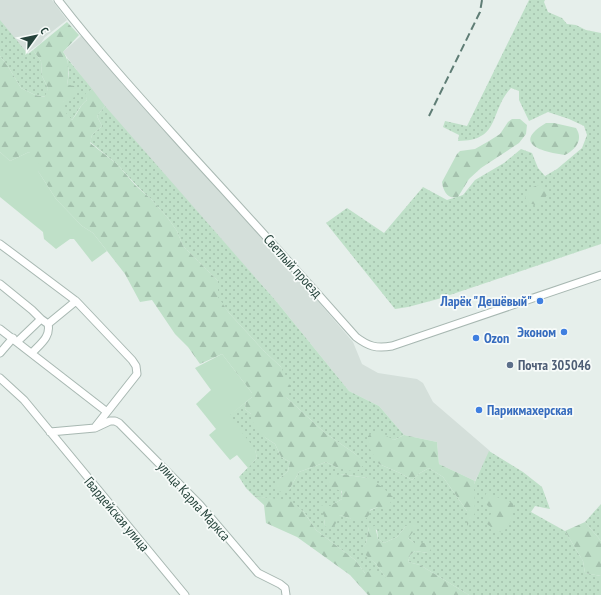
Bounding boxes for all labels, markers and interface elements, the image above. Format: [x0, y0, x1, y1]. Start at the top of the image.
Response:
north arrow [16, 16, 56, 56]
text: С [37, 25, 52, 36]
street label: Светлый проезд [260, 230, 326, 302]
place label: Ларёк "Дешёвый" [439, 292, 532, 310]
marker: Ларёк "Дешёвый" [535, 296, 545, 306]
place label: Эконом [517, 323, 556, 341]
marker: Эконом [559, 327, 569, 337]
place label: Ozon [484, 329, 509, 347]
marker: Ozon [471, 333, 481, 343]
place label: Почта 305046 [518, 356, 591, 374]
marker: Почта 305046 [505, 360, 515, 370]
place label: Парикмахерская [487, 401, 573, 419]
marker: Парикмахерская [474, 405, 484, 415]
street label: улица Карла Маркса [154, 457, 234, 545]
street label: Гвардейская улица [80, 473, 154, 555]

